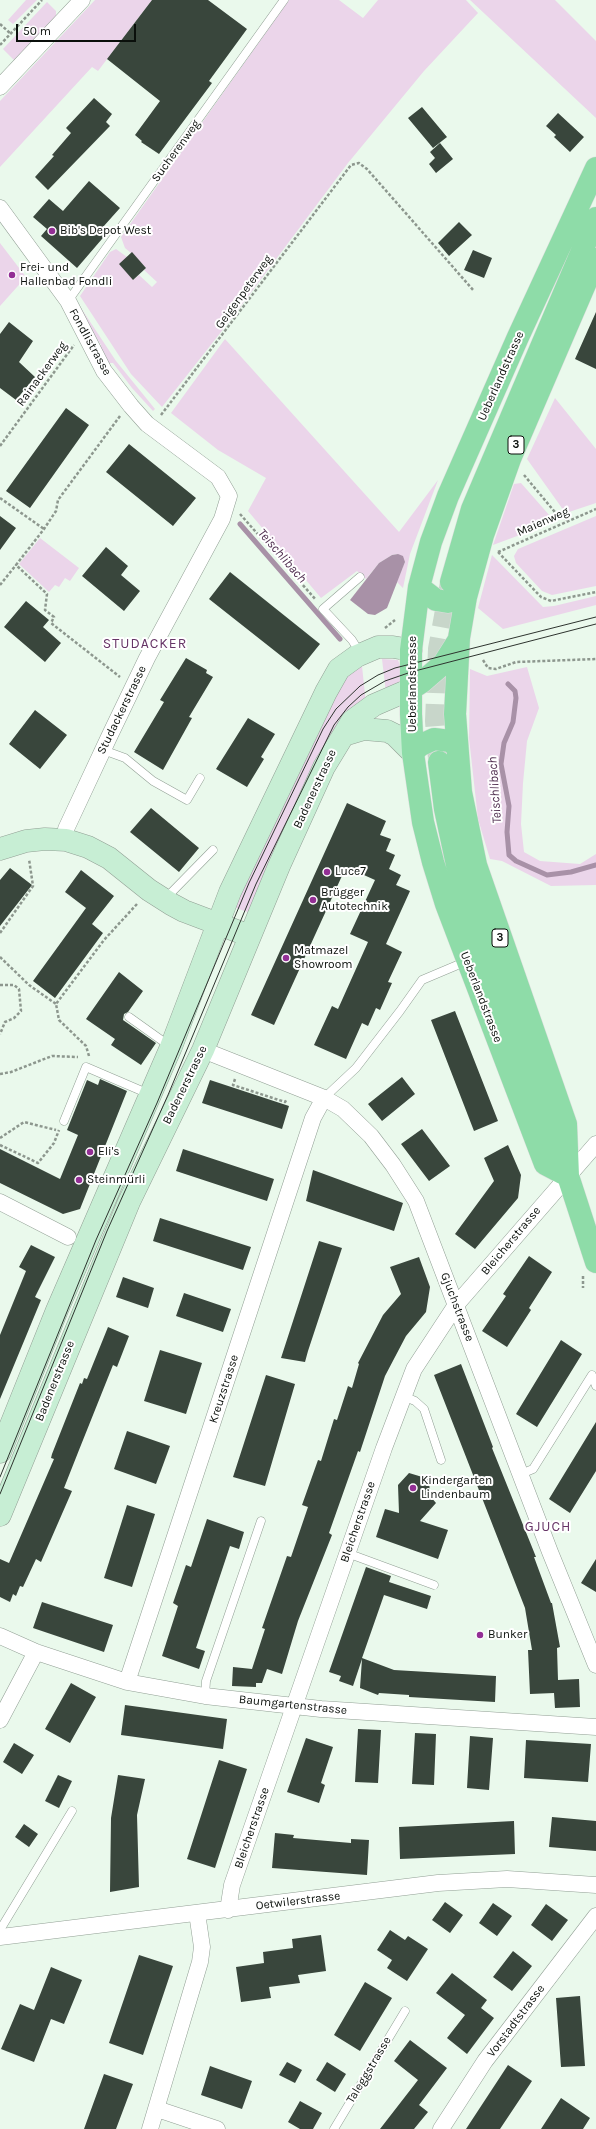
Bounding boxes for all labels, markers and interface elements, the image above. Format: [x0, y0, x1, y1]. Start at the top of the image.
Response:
scale bar [18, 16, 138, 42]
text: 50 m [23, 24, 51, 38]
street label: Sucherenweg [149, 117, 203, 185]
place label: Bib's Depot West [60, 224, 151, 238]
marker: Bib's Depot West [47, 226, 57, 236]
street label: Geigenpeterweg [212, 252, 276, 332]
place label: Frei- und Hallenbad Fondli [20, 261, 112, 289]
marker: Frei- und Hallenbad Fondli [7, 270, 17, 280]
street label: Fondlistrasse [66, 306, 114, 378]
street label: Ueberlandstrasse [475, 329, 527, 423]
street label: Rainackerweg [14, 339, 70, 409]
road number: 3 [508, 436, 524, 454]
street label: Maienweg [515, 504, 571, 540]
water label: Teischlibach [254, 526, 310, 586]
district label: STUDACKER [103, 636, 187, 652]
street label: Ueberlandstrasse [406, 636, 420, 732]
street label: Studackerstrasse [94, 663, 150, 757]
street label: Badenerstrasse [290, 747, 340, 831]
water label: Teischlibach [485, 756, 505, 824]
place label: Luce7 [335, 865, 366, 879]
marker: Luce7 [322, 867, 332, 877]
place label: Brügger Autotechnik [321, 886, 388, 914]
marker: Brügger Autotechnik [308, 895, 318, 905]
road number: 3 [492, 929, 508, 947]
place label: Matmazel Showroom [294, 944, 352, 972]
street label: Ueberlandstrasse [457, 949, 505, 1045]
marker: Matmazel Showroom [281, 953, 291, 963]
street label: Badenerstrasse [160, 1043, 210, 1127]
place label: Eli's [98, 1145, 120, 1159]
marker: Eli's [85, 1147, 95, 1157]
place label: Steinmürli [87, 1173, 146, 1187]
marker: Steinmürli [74, 1175, 84, 1185]
street label: Bleicherstrasse [478, 1204, 544, 1278]
street label: Gjuchstrasse [437, 1270, 477, 1344]
street label: Badenerstrasse [32, 1339, 78, 1423]
street label: Kreuzstrasse [206, 1353, 242, 1425]
place label: Kindergarten Lindenbaum [421, 1474, 492, 1502]
street label: Bleicherstrasse [337, 1479, 379, 1565]
marker: Kindergarten Lindenbaum [408, 1483, 418, 1493]
district label: GJUCH [525, 1519, 571, 1535]
place label: Bunker [488, 1628, 527, 1642]
marker: Bunker [475, 1630, 485, 1640]
street label: Baumgartenstrasse [238, 1692, 348, 1718]
street label: Bleicherstrasse [231, 1785, 273, 1871]
street label: Oetwilerstrasse [255, 1889, 341, 1913]
street label: Vorstadtstrasse [484, 1982, 548, 2060]
street label: Taleggstrasse [343, 2034, 395, 2106]

